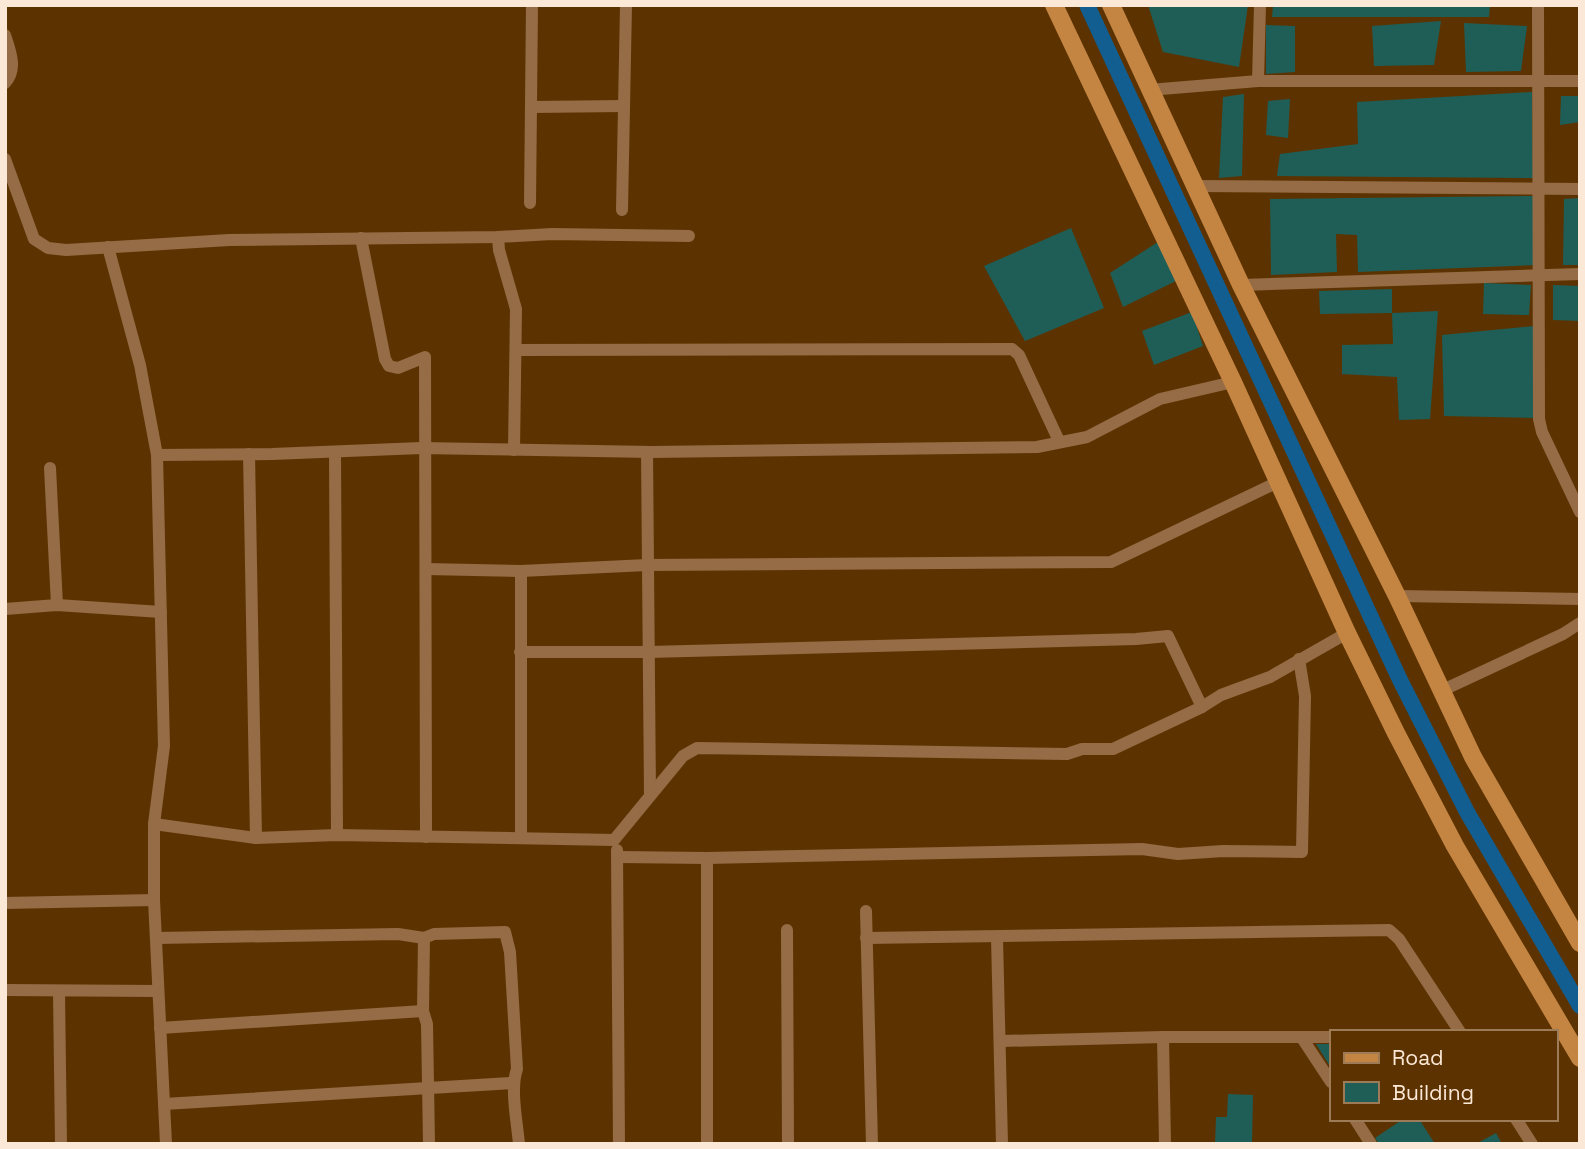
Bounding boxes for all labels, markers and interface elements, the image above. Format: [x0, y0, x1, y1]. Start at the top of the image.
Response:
legend [1330, 1030, 1557, 1121]
text: Road [1392, 1044, 1444, 1071]
text: Building [1392, 1079, 1474, 1106]

